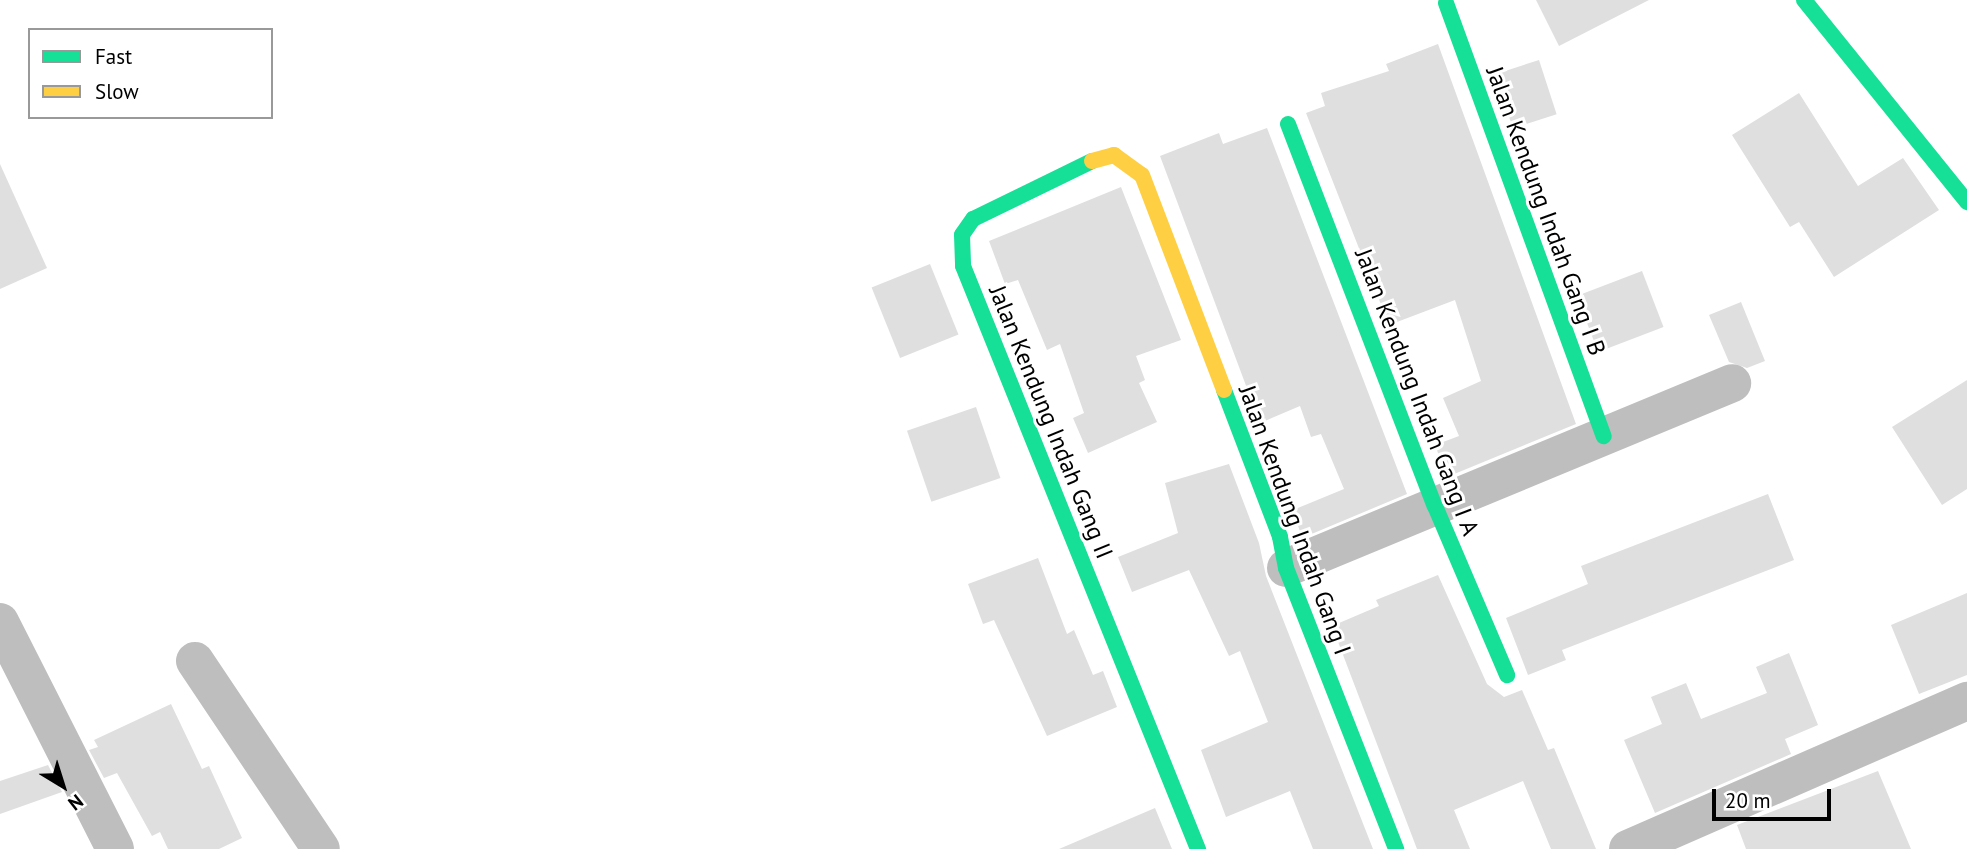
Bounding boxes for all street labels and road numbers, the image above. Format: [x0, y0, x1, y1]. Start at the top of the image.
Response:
street label: Jalan Kendung Indah Gang I B [1480, 63, 1612, 359]
street label: Jalan Kendung Indah Gang I A [1349, 244, 1485, 540]
street label: Jalan Kendung Indah Gang II [983, 281, 1119, 563]
street label: Jalan Kendung Indah Gang I [1233, 381, 1357, 659]

